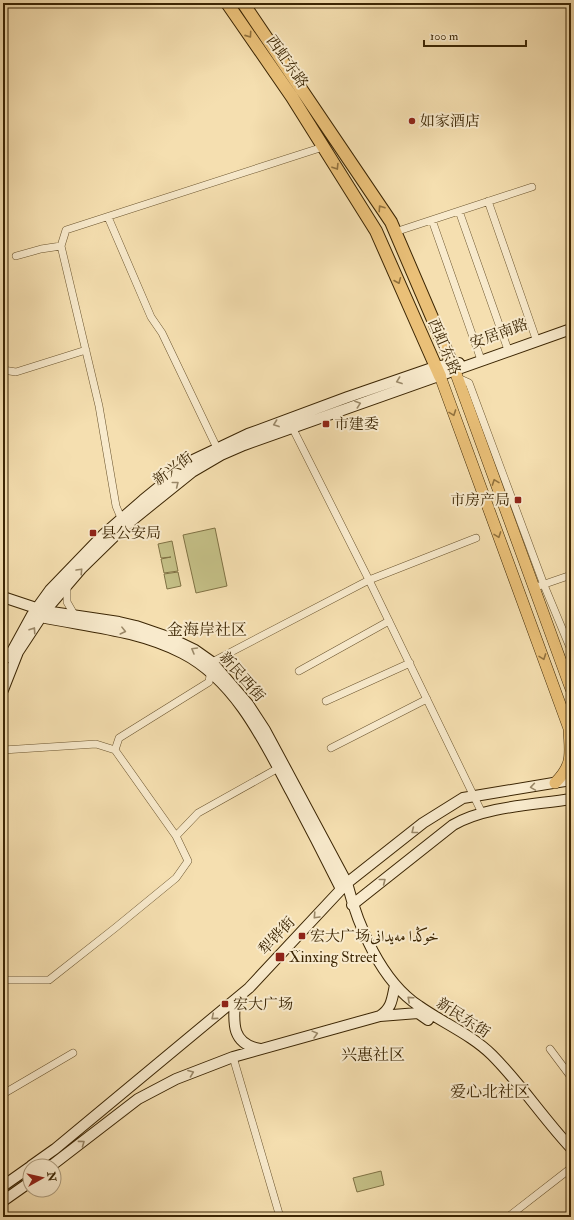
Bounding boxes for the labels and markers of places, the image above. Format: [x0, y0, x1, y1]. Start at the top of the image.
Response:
place label: 如家酒店 [420, 112, 480, 131]
marker: 如家酒店 [407, 116, 417, 126]
place label: 市建委 [334, 415, 379, 434]
marker: 市建委 [321, 419, 331, 429]
place label: 市房产局 [450, 491, 510, 510]
marker: 市房产局 [513, 495, 523, 505]
place label: 县公安局 [101, 524, 161, 543]
marker: 县公安局 [88, 528, 98, 538]
place label: 宏大广场خوڭدا مەيدانى [310, 926, 439, 946]
marker: 宏大广场خوڭدا مەيدانى [297, 931, 307, 941]
place label: Xinxing Street [289, 948, 378, 967]
marker: Xinxing Street [274, 951, 286, 963]
place label: 宏大广场 [233, 995, 293, 1014]
marker: 宏大广场 [220, 999, 230, 1009]

